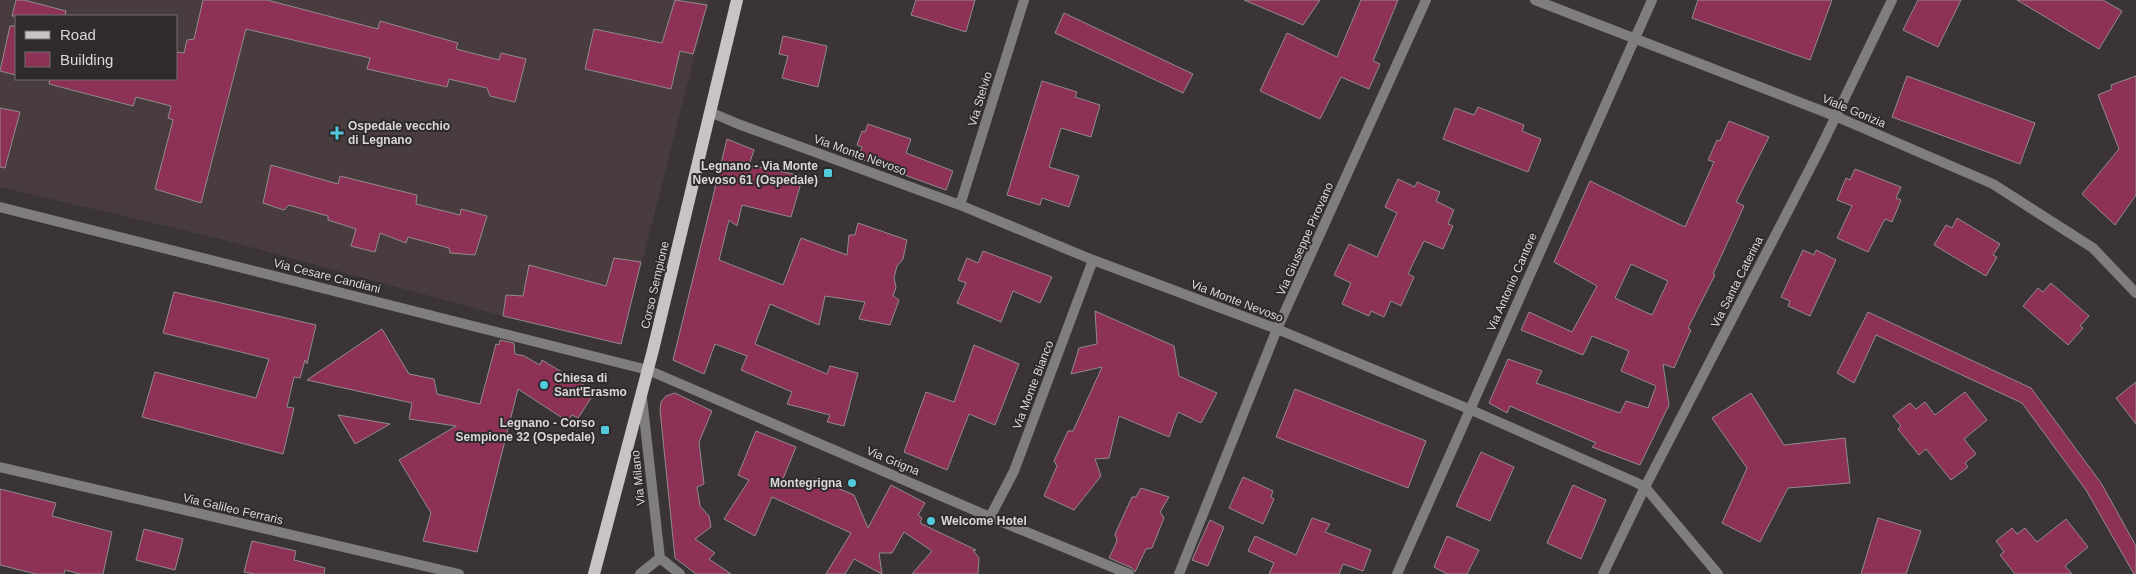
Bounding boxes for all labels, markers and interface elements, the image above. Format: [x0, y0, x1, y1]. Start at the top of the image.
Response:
legend [15, 15, 178, 80]
text: Road [60, 26, 96, 43]
text: Building [60, 51, 113, 68]
street label: Via Stelvio [965, 70, 995, 128]
street label: Viale Gorizia [1820, 91, 1888, 131]
place label: Ospedale vecchio di Legnano [348, 119, 450, 147]
marker: Ospedale vecchio di Legnano [330, 126, 344, 140]
street label: Via Monte Nevoso [812, 132, 909, 178]
place label: Legnano - Via Monte Nevoso 61 (Ospedale) [693, 159, 818, 187]
marker: Legnano - Via Monte Nevoso 61 (Ospedale) [822, 167, 834, 179]
street label: Via Giuseppe Pirovano [1274, 180, 1336, 298]
street label: Via Antonio Cantore [1484, 230, 1540, 334]
street label: Via Santa Caterina [1708, 234, 1766, 330]
street label: Corso Sempione [638, 240, 672, 330]
street label: Via Cesare Candiani [272, 256, 382, 296]
street label: Via Monte Nevoso [1189, 277, 1285, 325]
street label: Via Monte Bianco [1010, 338, 1056, 431]
place label: Chiesa di Sant'Erasmo [554, 371, 627, 399]
marker: Chiesa di Sant'Erasmo [538, 379, 550, 391]
place label: Legnano - Corso Sempione 32 (Ospedale) [456, 416, 595, 444]
marker: Legnano - Corso Sempione 32 (Ospedale) [599, 424, 611, 436]
street label: Via Grigna [864, 444, 922, 479]
street label: Via Milano [628, 449, 648, 506]
place label: Montegrigna [770, 476, 842, 490]
marker: Montegrigna [846, 477, 858, 489]
street label: Via Galileo Ferraris [181, 491, 285, 527]
place label: Welcome Hotel [941, 514, 1027, 528]
marker: Welcome Hotel [925, 515, 937, 527]

